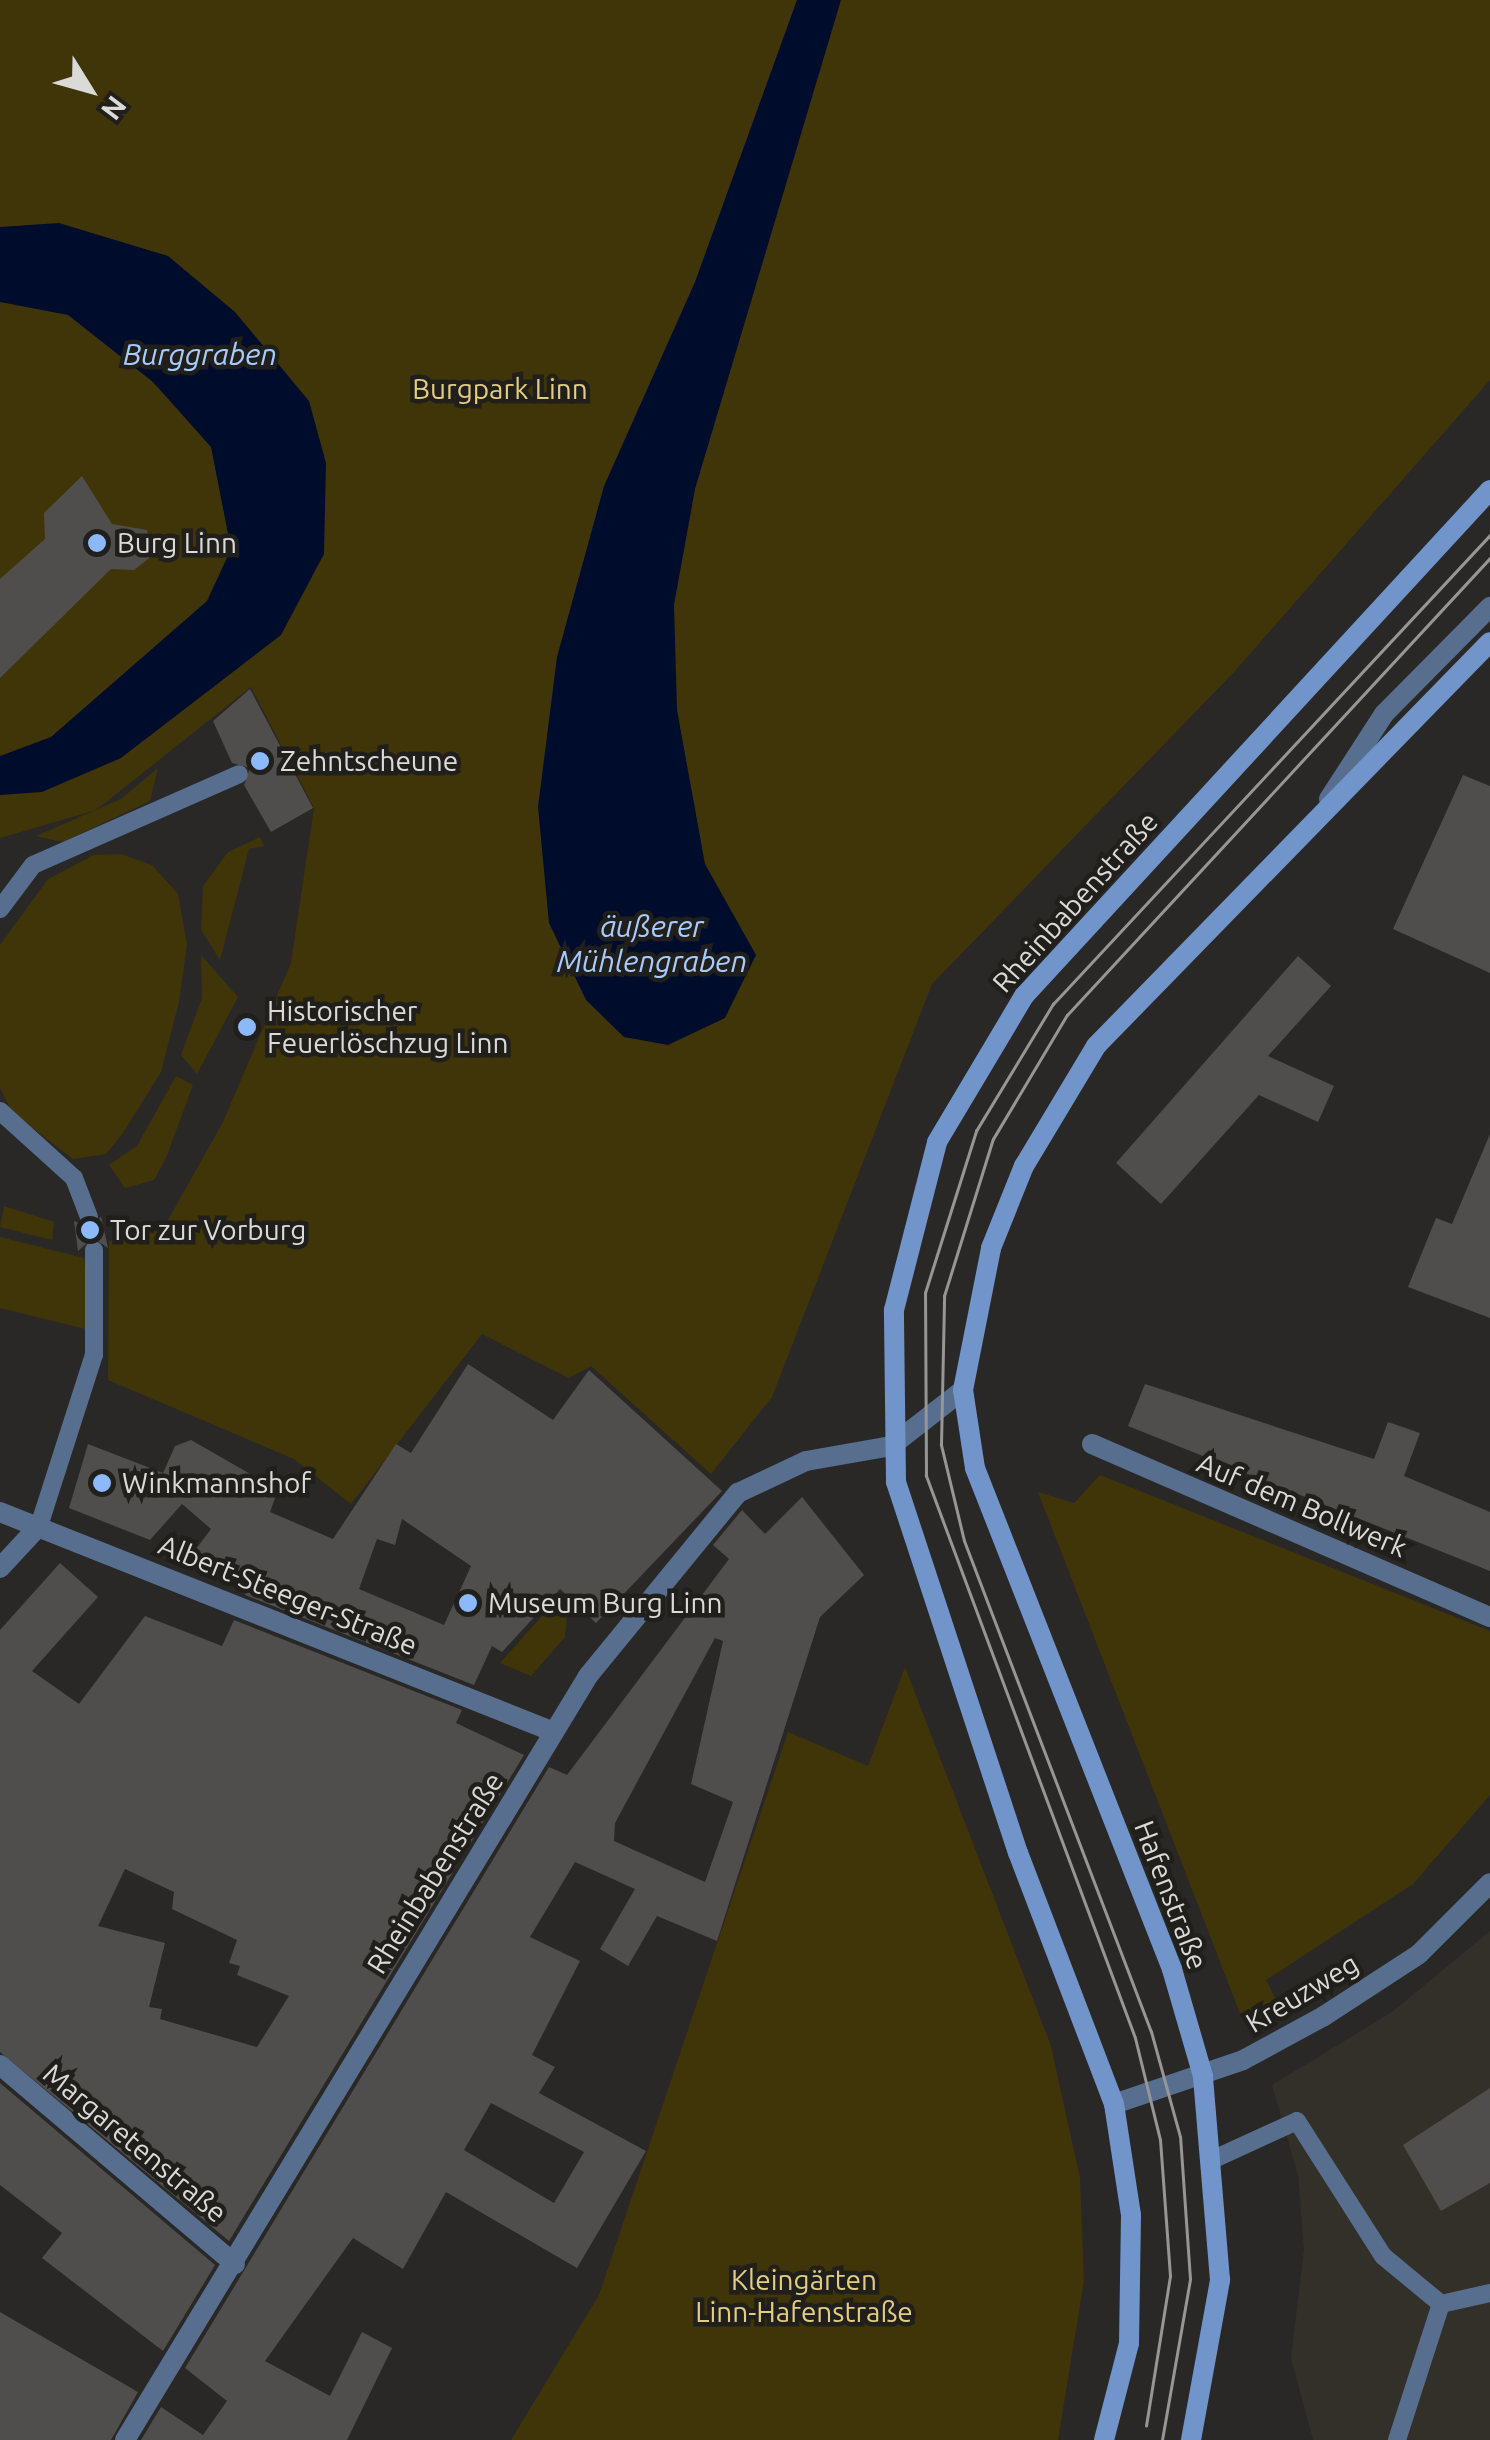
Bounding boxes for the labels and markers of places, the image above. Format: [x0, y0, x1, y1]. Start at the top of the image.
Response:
place label: Burg Linn [117, 526, 237, 560]
marker: Burg Linn [86, 532, 108, 554]
place label: Zehntscheune [280, 744, 458, 778]
marker: Zehntscheune [249, 750, 271, 772]
place label: Historischer Feuerlöschzug Linn [267, 994, 508, 1060]
marker: Historischer Feuerlöschzug Linn [236, 1016, 258, 1038]
place label: Tor zur Vorburg [110, 1213, 306, 1247]
marker: Tor zur Vorburg [79, 1219, 101, 1241]
place label: Winkmannshof [122, 1466, 311, 1500]
marker: Winkmannshof [91, 1472, 113, 1494]
place label: Museum Burg Linn [488, 1586, 722, 1620]
marker: Museum Burg Linn [457, 1592, 479, 1614]

